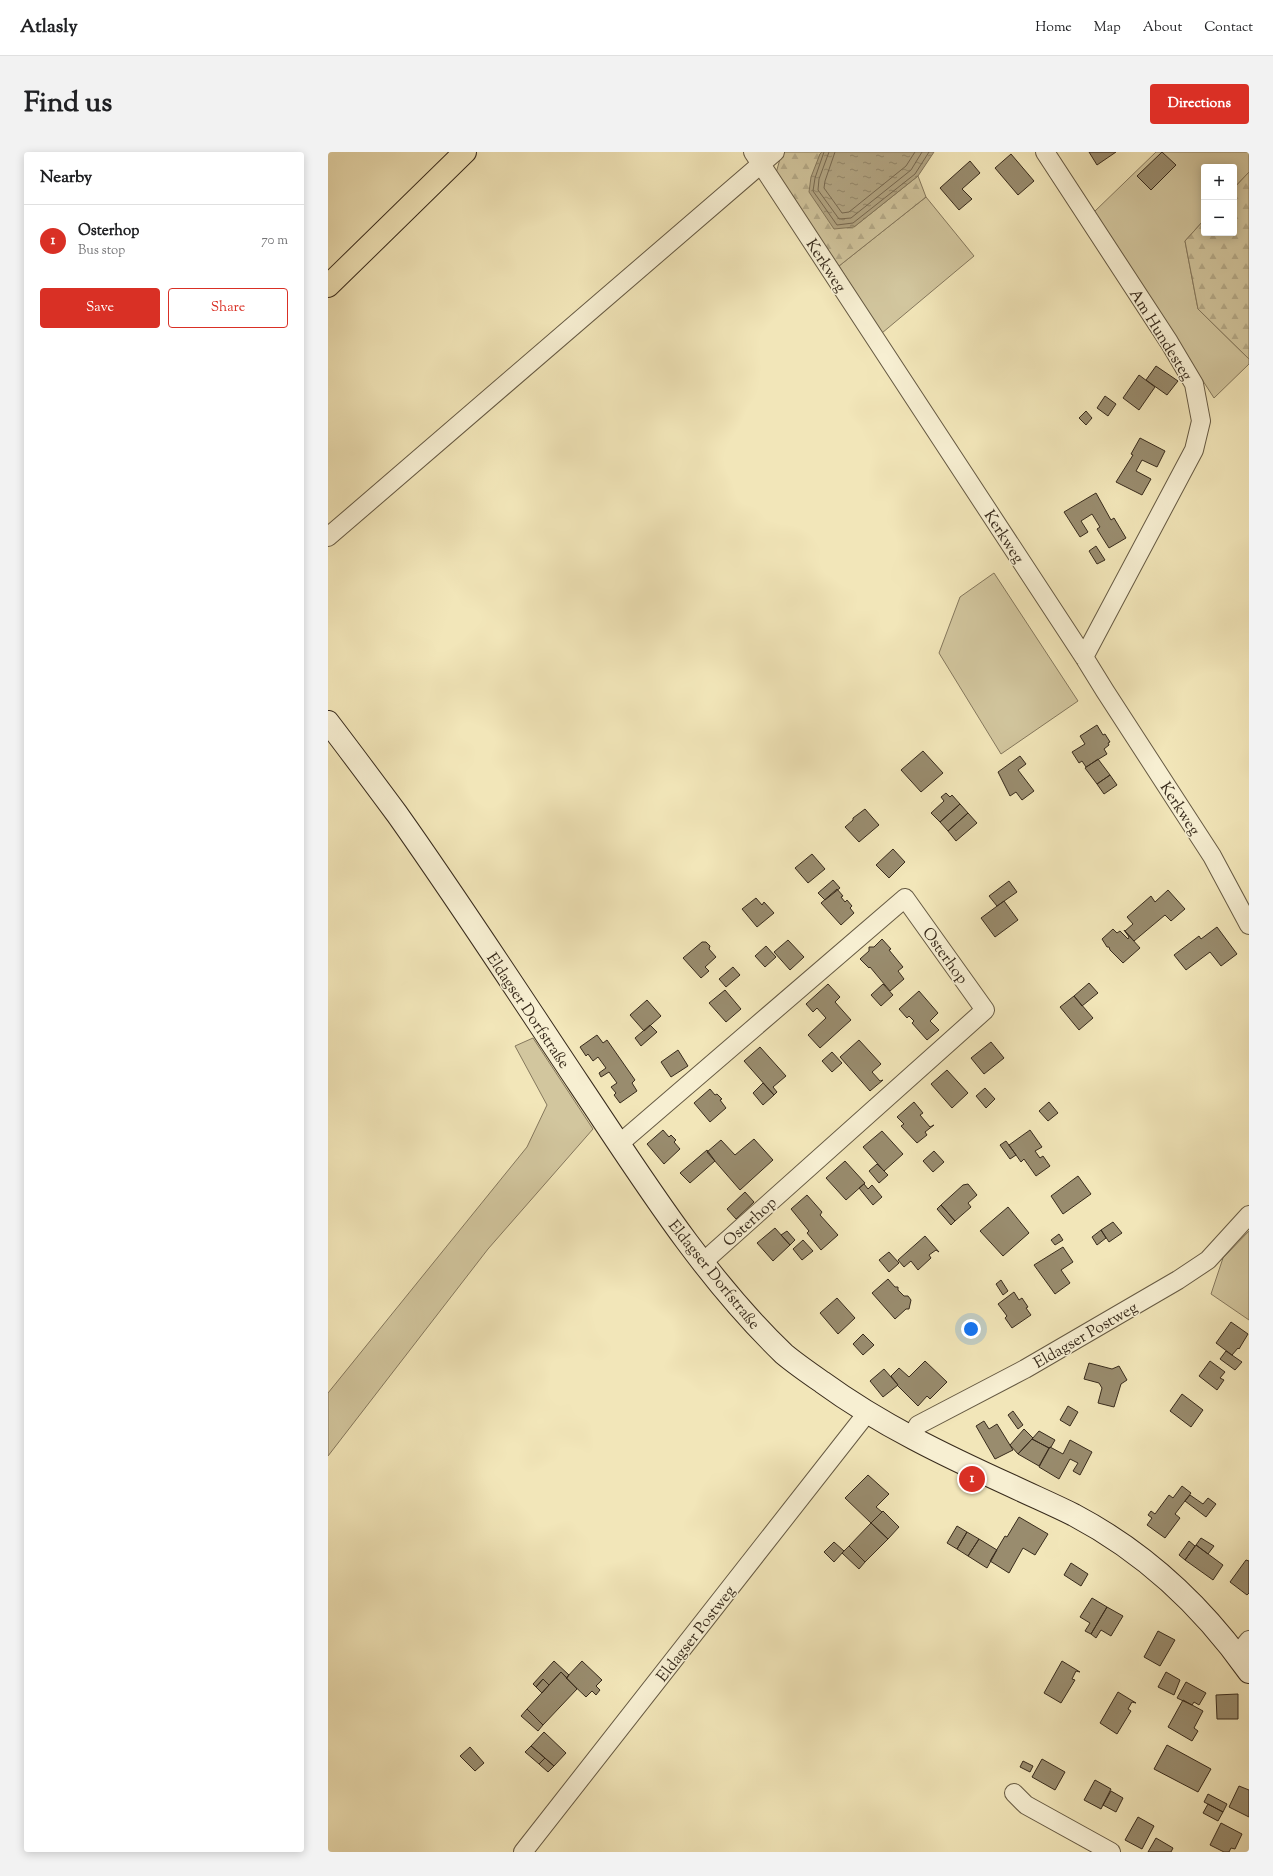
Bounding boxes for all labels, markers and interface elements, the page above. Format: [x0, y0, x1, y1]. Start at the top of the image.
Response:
text: Atlasly [20, 14, 78, 41]
text: Home [1035, 18, 1072, 38]
text: Map [1094, 18, 1121, 38]
text: About [1143, 18, 1182, 38]
text: Contact [1204, 18, 1253, 38]
text: Find us [24, 84, 112, 124]
button: Directions [1150, 84, 1249, 124]
map controls [1201, 164, 1237, 236]
button: + [1201, 164, 1237, 200]
text: Nearby [40, 166, 92, 190]
button: − [1201, 200, 1237, 236]
text: Osterhop [78, 221, 139, 242]
text: 1 [51, 232, 55, 250]
text: 70 m [261, 232, 288, 250]
street label: Kerkweg [799, 235, 851, 298]
text: Bus stop [78, 242, 125, 260]
street label: Am Hundesteg [1123, 285, 1197, 386]
button: Save [40, 288, 160, 328]
button: Share [168, 288, 288, 328]
street label: Kerkweg [977, 506, 1029, 569]
street label: Kerkweg [1153, 778, 1205, 841]
street label: Osterhop [915, 923, 973, 990]
street label: Eldagser Dorfstraße [480, 949, 574, 1074]
street label: Osterhop [719, 1192, 783, 1253]
street label: Eldagser Dorfstraße [662, 1216, 765, 1335]
street label: Eldagser Postweg [1030, 1297, 1143, 1375]
your location [961, 1319, 981, 1339]
pin: 1 [959, 1464, 985, 1494]
street label: Eldagser Postweg [652, 1581, 742, 1688]

